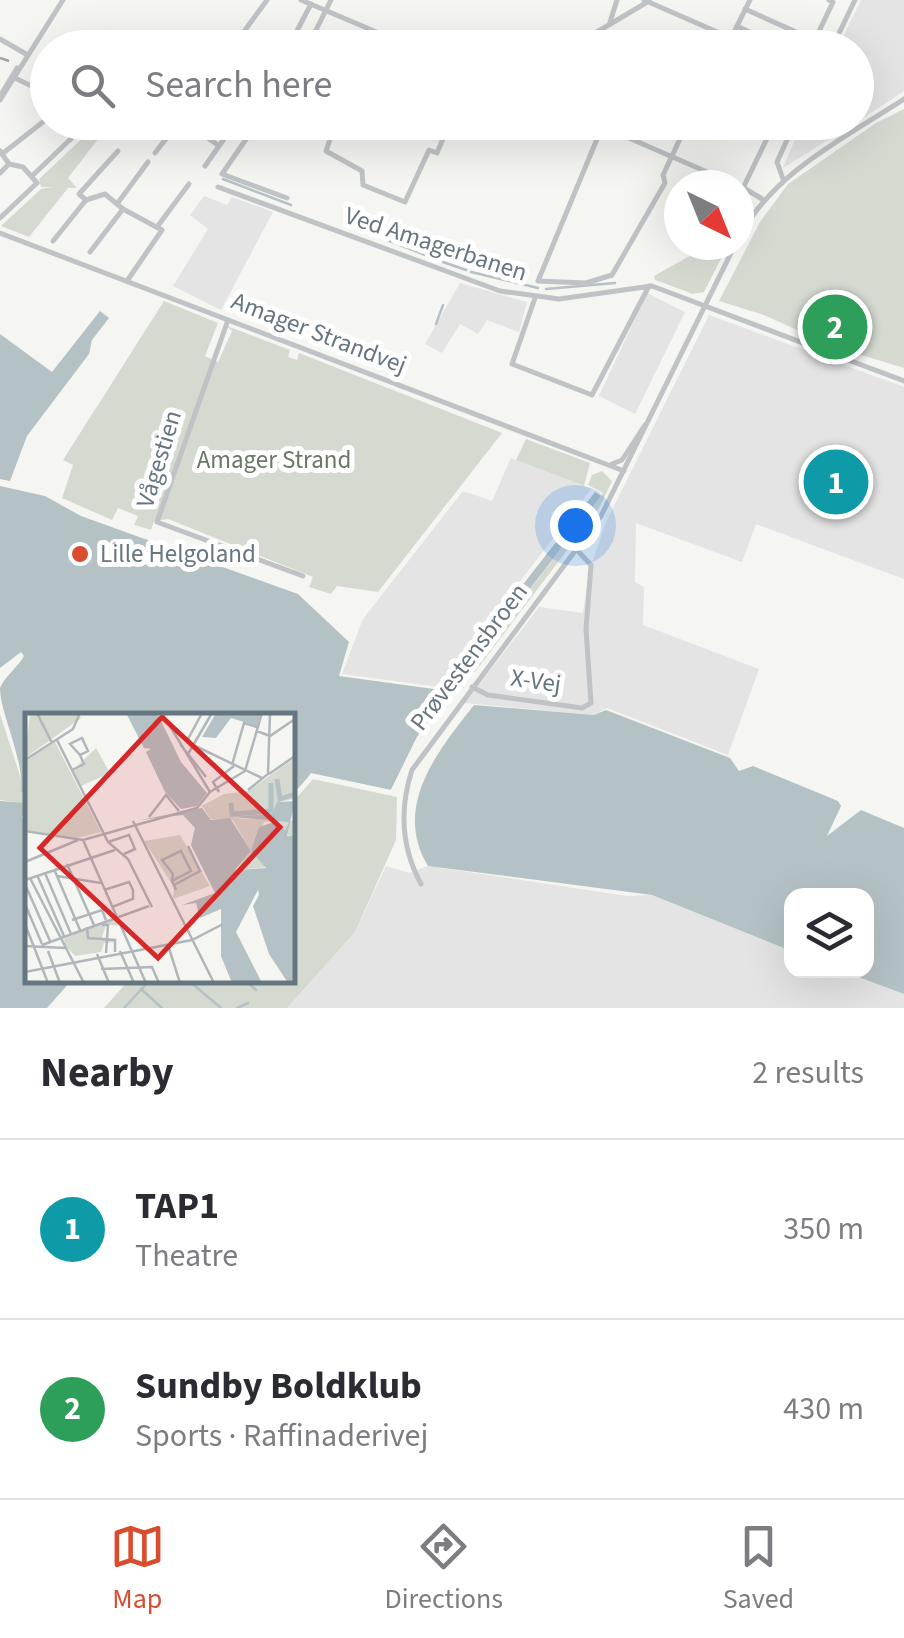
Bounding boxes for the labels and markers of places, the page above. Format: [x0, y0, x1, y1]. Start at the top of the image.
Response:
pin: 2 [802, 290, 868, 364]
pin: 1 [804, 444, 868, 520]
place label: Lille Helgoland [100, 536, 256, 572]
marker: Lille Helgoland [69, 543, 91, 565]

